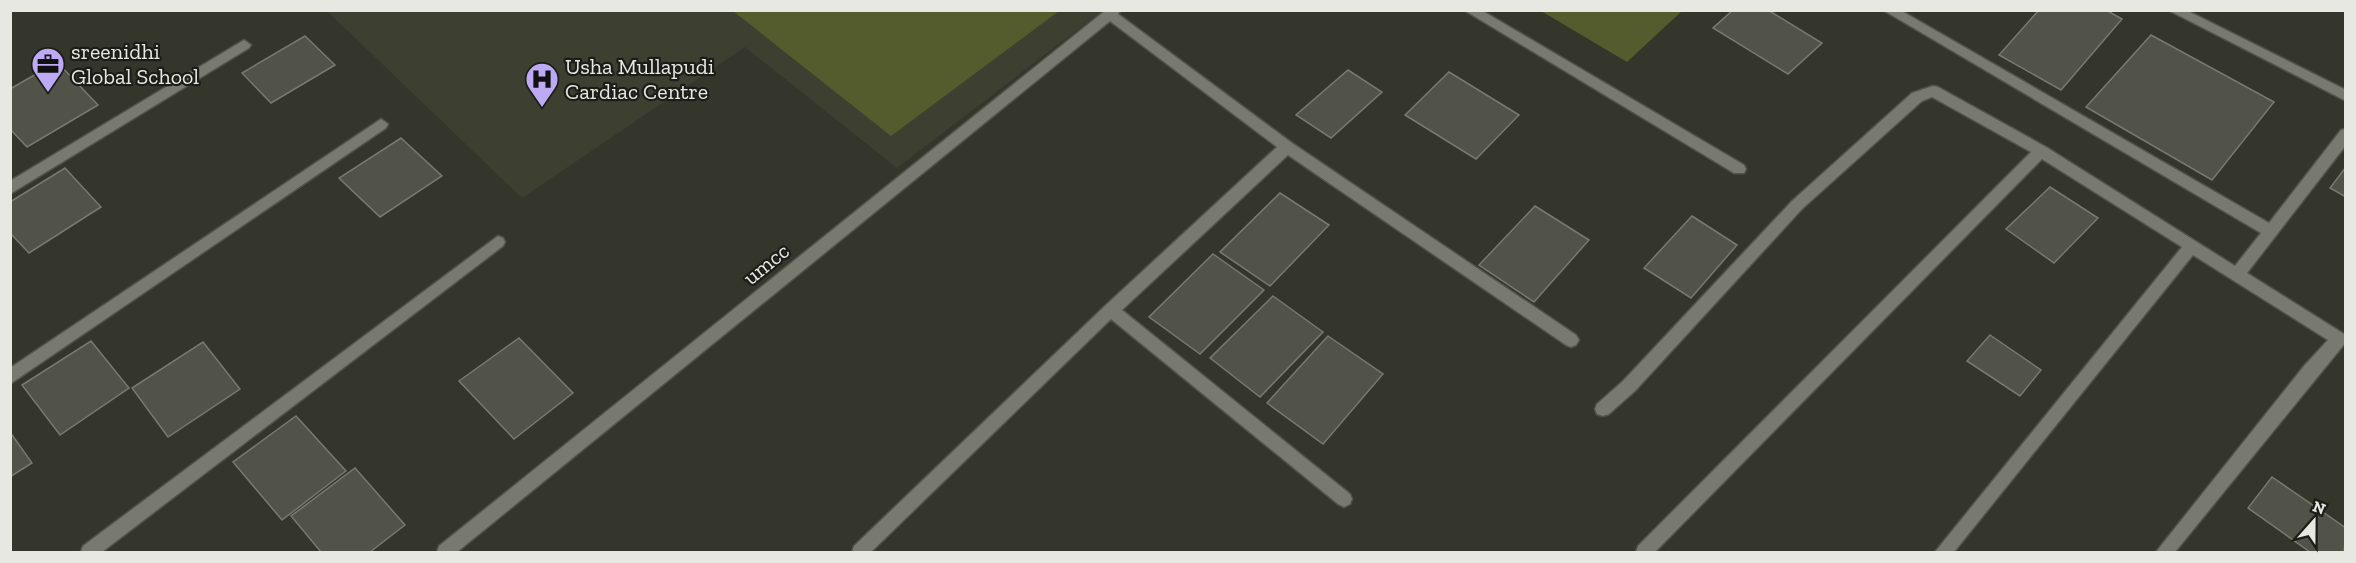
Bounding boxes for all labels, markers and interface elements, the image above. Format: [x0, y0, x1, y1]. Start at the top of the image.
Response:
place label: sreenidhi Global School [71, 38, 199, 90]
office icon: sreenidhi Global School [30, 46, 66, 93]
place label: Usha Mullapudi Cardiac Centre [565, 53, 714, 105]
hospital icon: Usha Mullapudi Cardiac Centre [524, 61, 560, 108]
street label: umcc [737, 237, 795, 291]
north arrow [2284, 491, 2344, 551]
text: N [2310, 496, 2328, 519]

